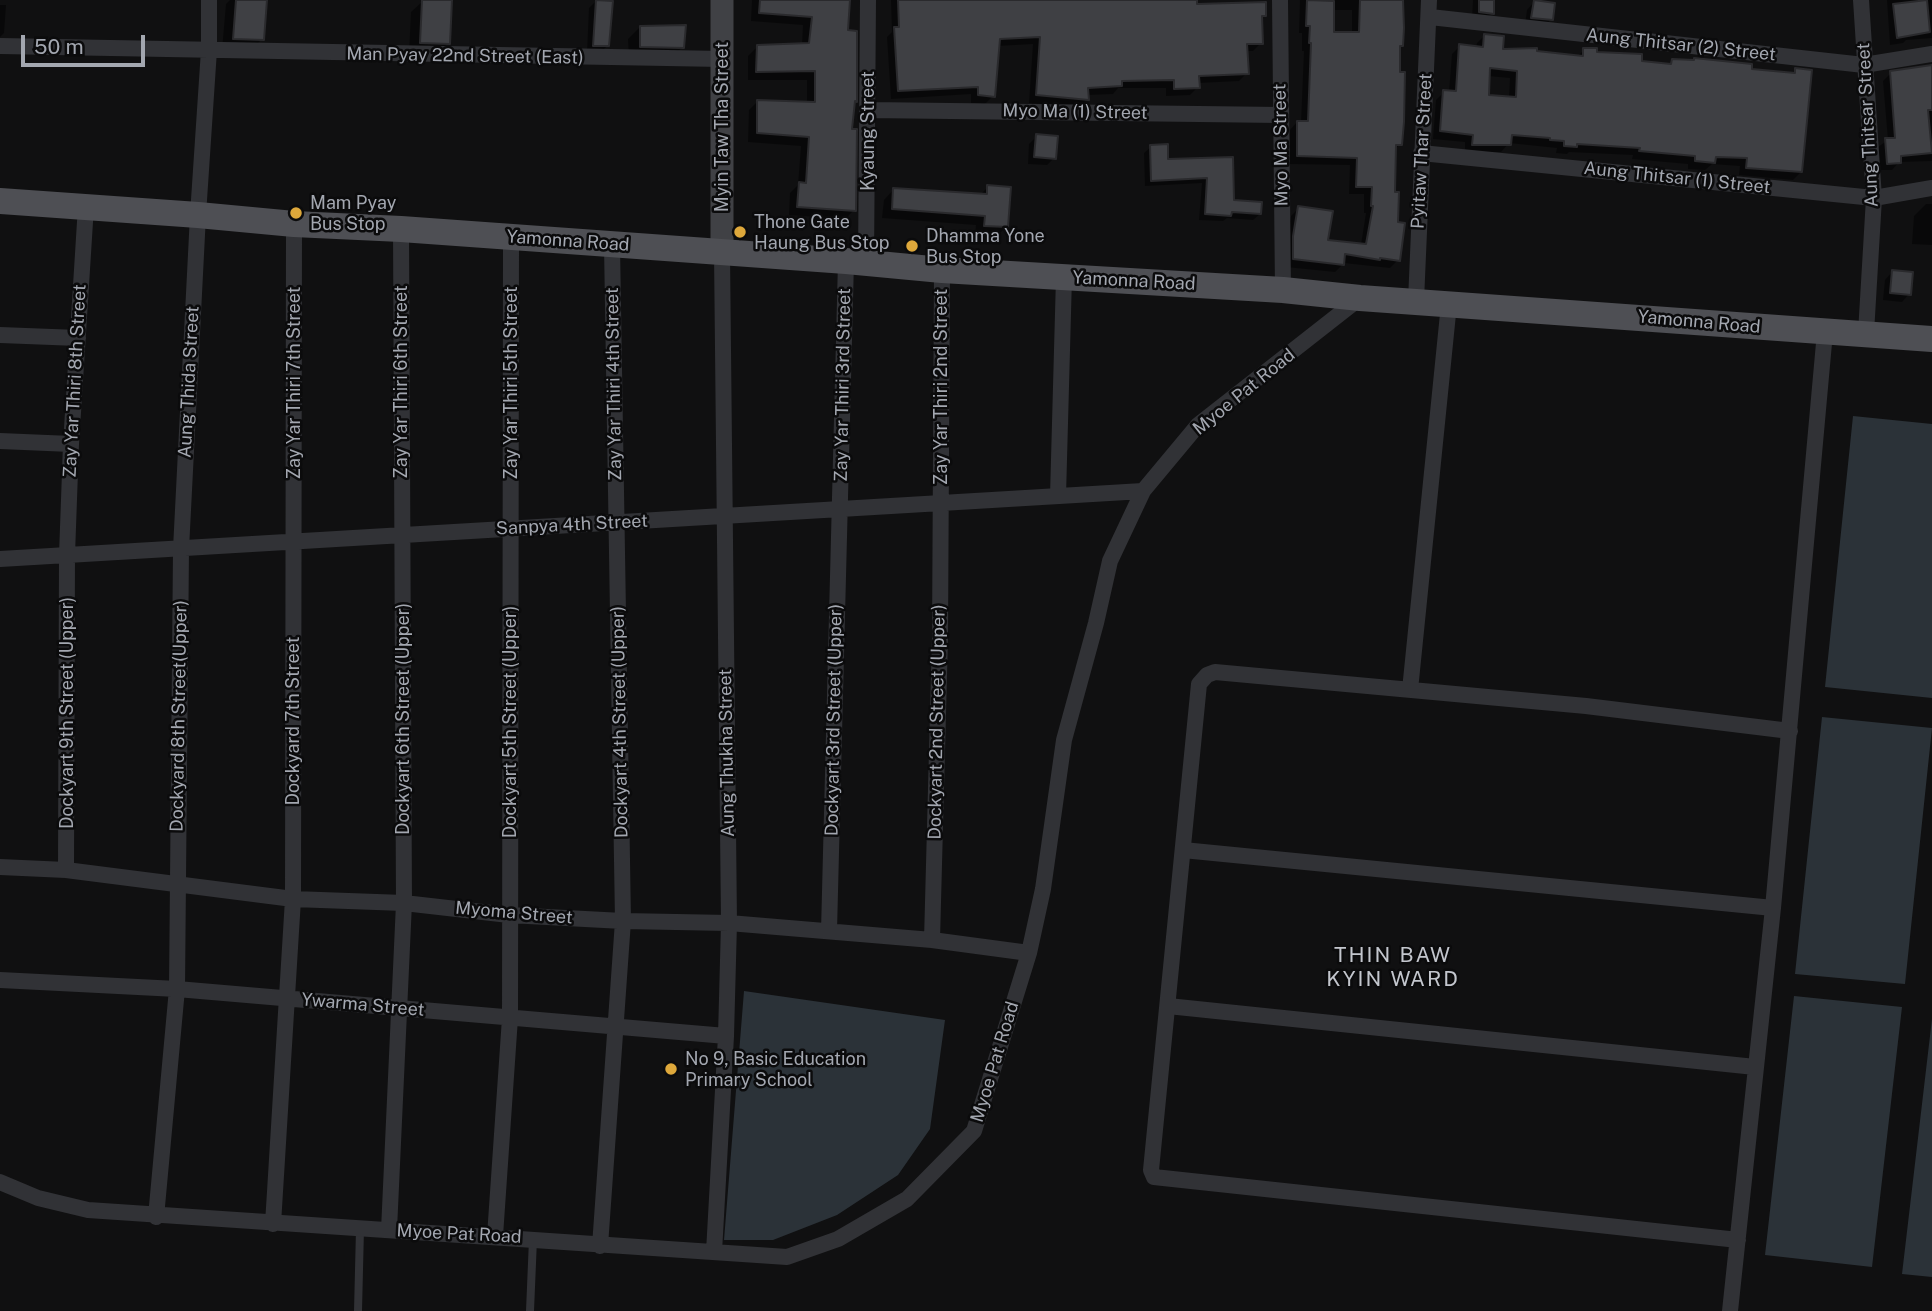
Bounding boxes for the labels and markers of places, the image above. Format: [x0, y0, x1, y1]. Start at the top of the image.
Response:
place label: Mam Pyay Bus Stop [310, 192, 396, 234]
marker: Mam Pyay Bus Stop [288, 205, 304, 221]
place label: Thone Gate Haung Bus Stop [754, 211, 890, 254]
marker: Thone Gate Haung Bus Stop [732, 224, 748, 240]
place label: Dhamma Yone Bus Stop [926, 225, 1045, 268]
marker: Dhamma Yone Bus Stop [904, 238, 920, 254]
place label: No 9, Basic Education Primary School [685, 1048, 866, 1090]
marker: No 9, Basic Education Primary School [663, 1061, 679, 1077]

